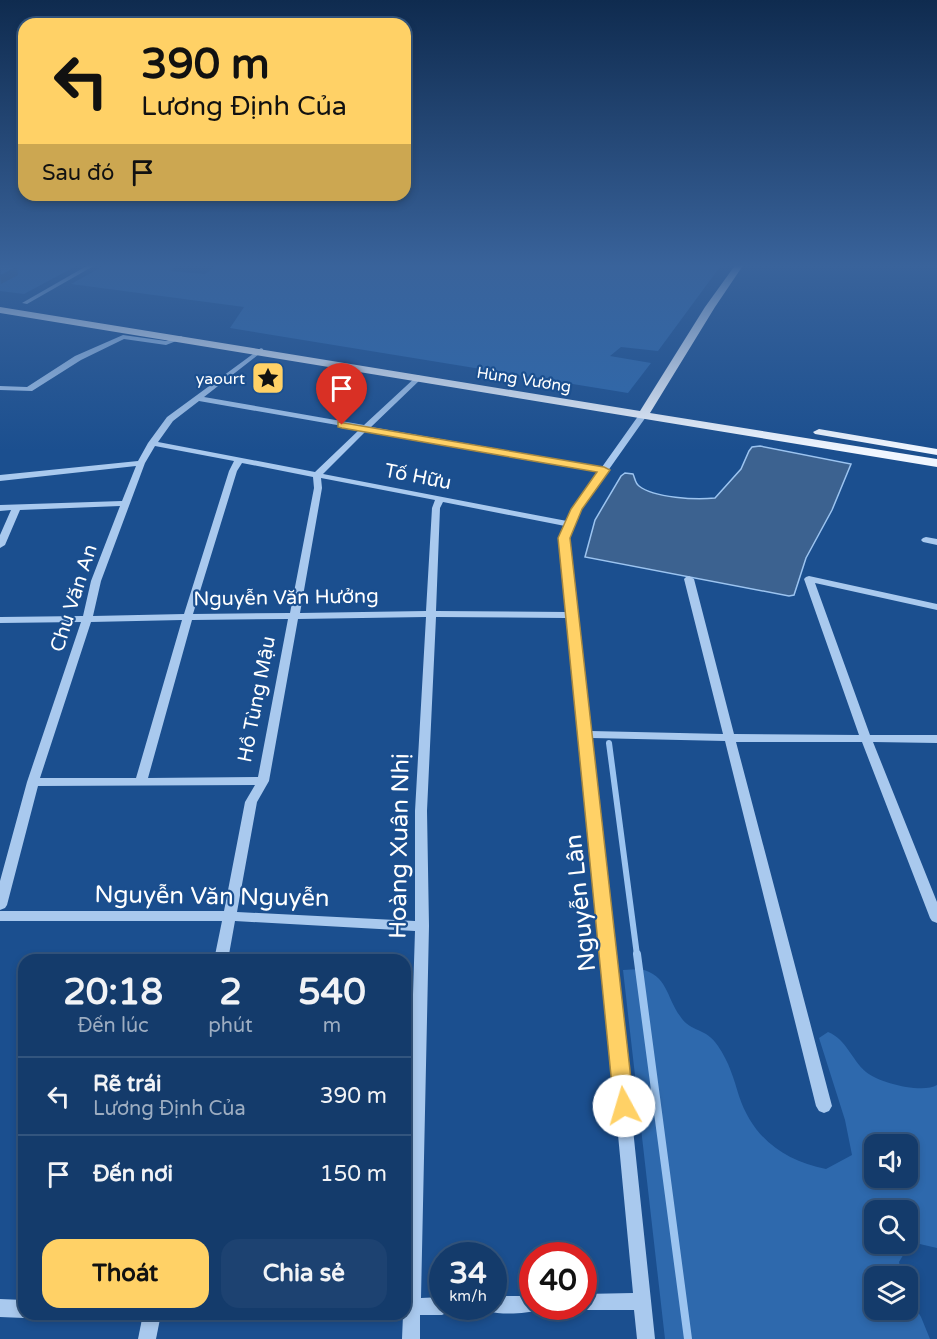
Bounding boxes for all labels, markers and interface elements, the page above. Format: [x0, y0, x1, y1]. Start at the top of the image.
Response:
text: 390 m [141, 39, 270, 90]
icon: left [42, 42, 120, 120]
text: Lương Định Của [141, 90, 347, 123]
icon: arrive [126, 156, 159, 189]
text: Sau đó [42, 160, 114, 186]
place icon: yaourt [250, 360, 286, 396]
pin [316, 363, 367, 425]
street label: Hùng Vương [475, 363, 573, 397]
place label: yaourt [196, 369, 245, 389]
icon: arrive [325, 372, 358, 405]
street label: Tố Hữu [382, 459, 453, 495]
street label: Chu Văn An [45, 541, 103, 655]
street label: Nguyễn Văn Hưởng [193, 584, 379, 612]
street label: Hồ Tùng Mậu [233, 634, 281, 764]
street label: Hoàng Xuân Nhị [383, 753, 416, 939]
street label: Nguyễn Lân [559, 833, 602, 973]
street label: Nguyễn Văn Nguyễn [94, 880, 330, 913]
text: 20:18 [63, 971, 163, 1014]
text: 2 [219, 971, 242, 1014]
text: 540 [298, 971, 366, 1014]
text: Đến lúc [77, 1014, 149, 1038]
text: phút [208, 1014, 253, 1038]
text: m [323, 1014, 341, 1038]
text: Rẽ trái [93, 1071, 162, 1097]
position arrow [592, 1074, 656, 1138]
icon: left [42, 1080, 75, 1113]
text: 390 m [320, 1083, 387, 1109]
text: Lương Định Của [93, 1097, 246, 1121]
map controls [864, 1134, 918, 1320]
button: sound [864, 1134, 918, 1188]
icon: arrive [42, 1158, 75, 1191]
text: Đến nơi [93, 1161, 173, 1187]
text: 150 m [320, 1161, 387, 1187]
button: search [864, 1200, 918, 1254]
button: Thoát [42, 1239, 209, 1308]
button: Chia sẻ [221, 1239, 387, 1308]
speed limit sign: 40 [519, 1242, 597, 1320]
text: 34 [449, 1255, 487, 1292]
button: layers [864, 1266, 918, 1320]
text: km/h [449, 1287, 487, 1305]

